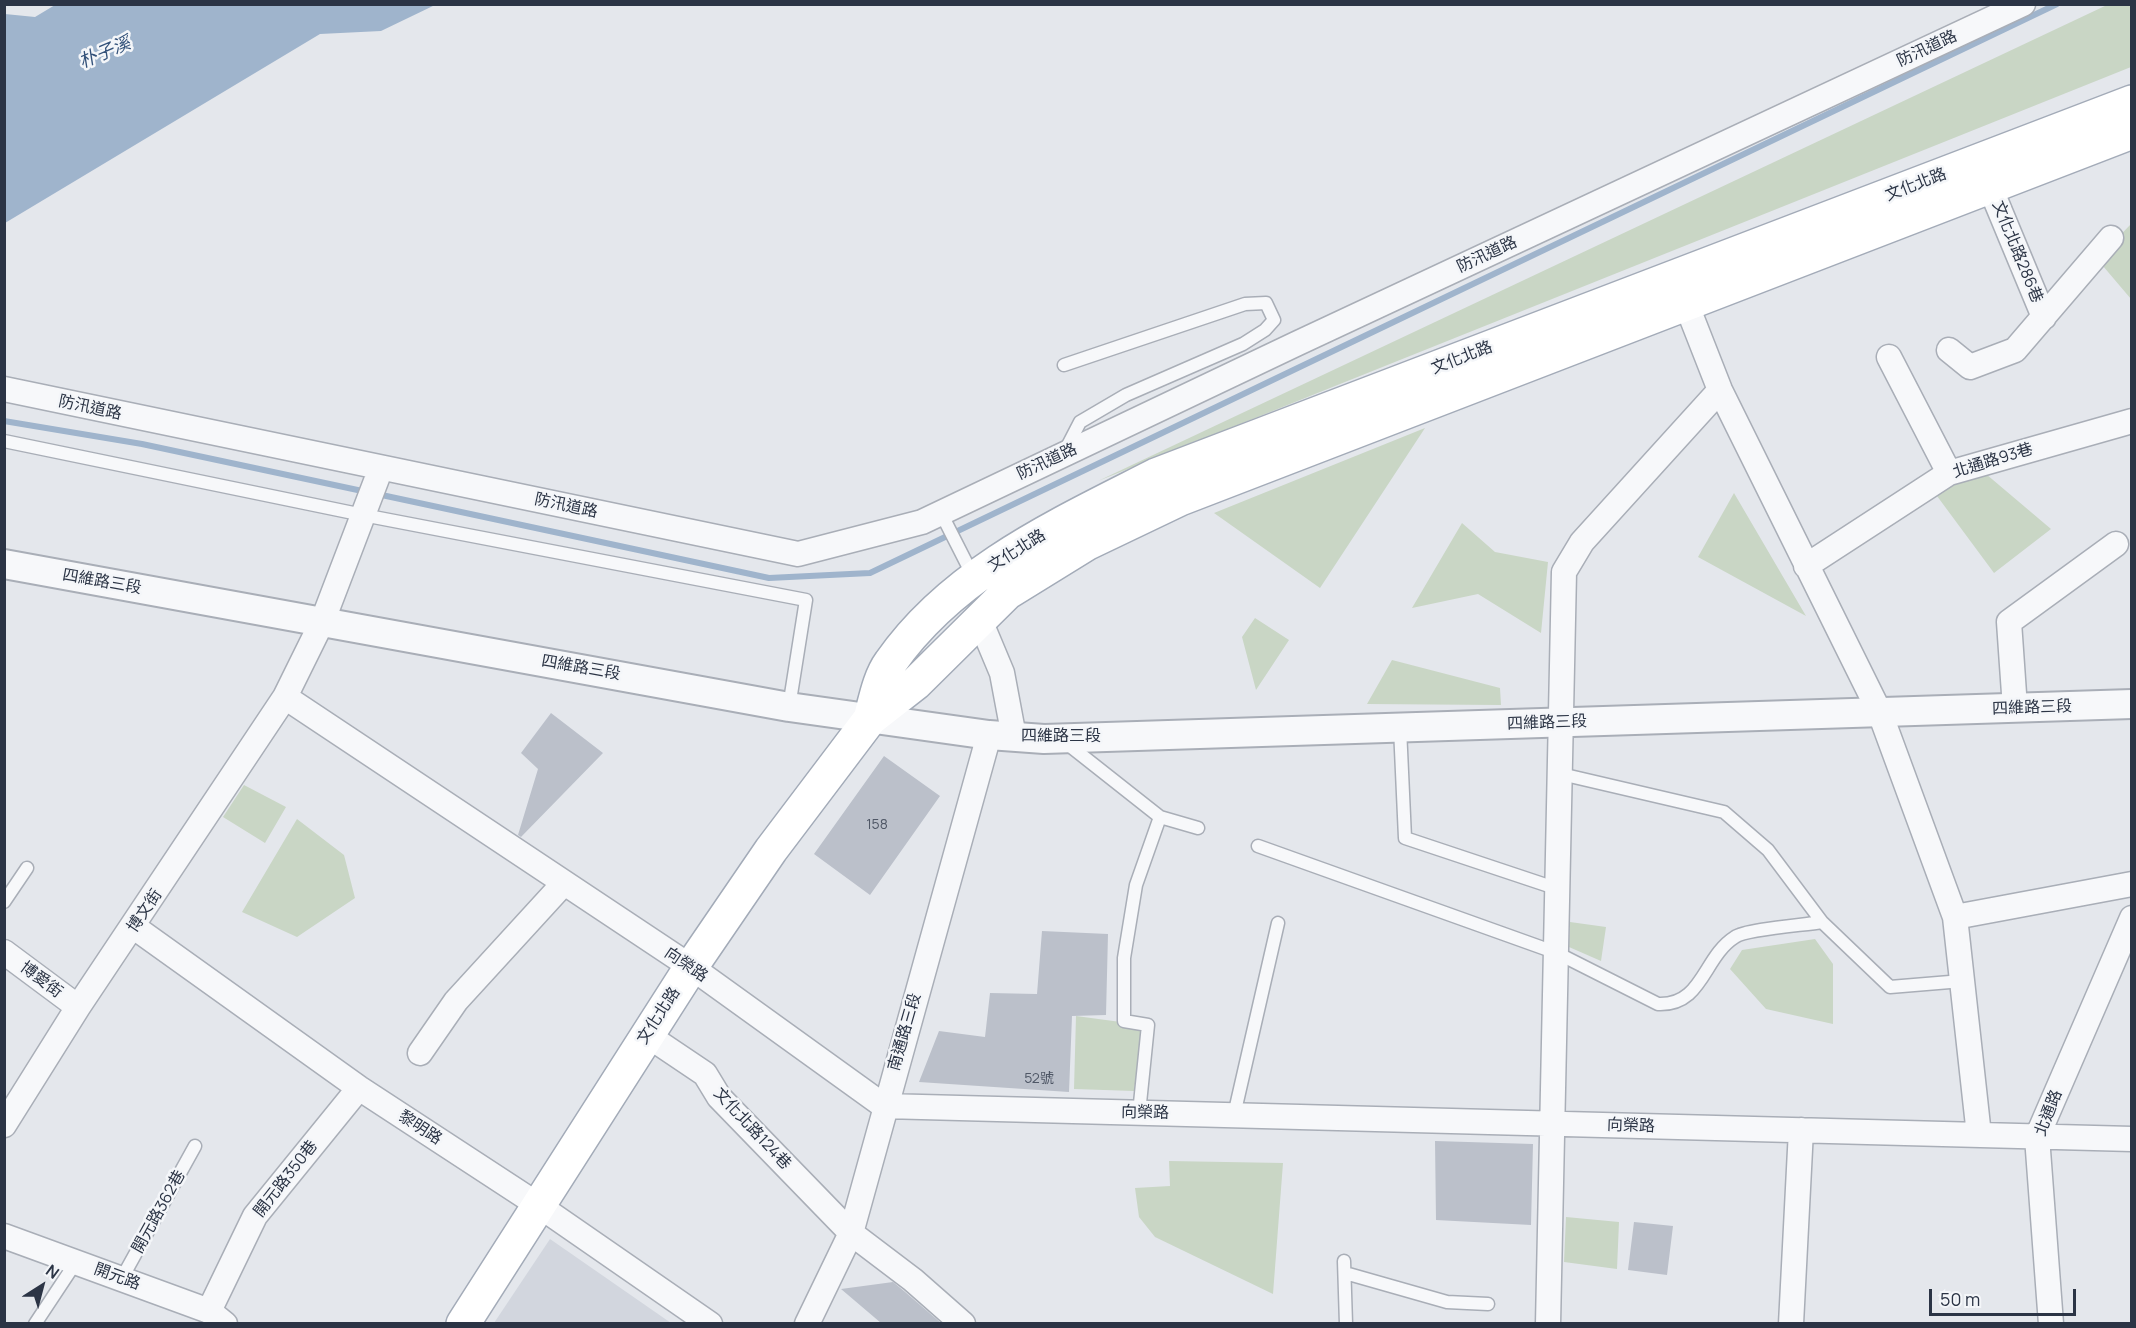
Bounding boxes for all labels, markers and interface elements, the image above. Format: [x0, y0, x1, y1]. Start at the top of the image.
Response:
street label: 防汛道路 [1894, 27, 1960, 71]
water label: 朴子溪 [76, 33, 134, 73]
street label: 文化北路 [1883, 165, 1949, 205]
street label: 文化北路286巷 [1988, 198, 2046, 306]
street label: 防汛道路 [1454, 233, 1520, 277]
street label: 文化北路 [1429, 338, 1495, 378]
street label: 防汛道路 [57, 392, 123, 424]
street label: 防汛道路 [1014, 440, 1080, 484]
street label: 北通路93巷 [1951, 440, 2035, 482]
street label: 防汛道路 [533, 490, 599, 522]
street label: 文化北路 [985, 526, 1049, 576]
street label: 四維路三段 [61, 566, 143, 598]
street label: 四維路三段 [540, 652, 622, 684]
street label: 四維路三段 [1992, 697, 2072, 719]
street label: 四維路三段 [1507, 712, 1587, 734]
street label: 四維路三段 [1021, 727, 1101, 747]
house number: 158 [866, 817, 888, 833]
street label: 博文街 [124, 886, 166, 936]
street label: 向榮路 [661, 944, 711, 986]
street label: 博愛街 [16, 958, 66, 1002]
street label: 文化北路 [634, 984, 684, 1048]
street label: 南通路三段 [885, 991, 925, 1073]
house number: 52號 [1024, 1071, 1054, 1087]
street label: 文化北路124巷 [709, 1084, 795, 1174]
street label: 北通路 [2031, 1087, 2067, 1139]
street label: 向榮路 [1121, 1103, 1169, 1123]
street label: 黎明路 [395, 1107, 445, 1149]
street label: 向榮路 [1607, 1116, 1655, 1136]
street label: 開元路350巷 [250, 1137, 322, 1221]
street label: 開元路362巷 [128, 1167, 190, 1257]
north arrow [12, 1256, 72, 1316]
text: N [41, 1259, 64, 1284]
street label: 開元路 [91, 1260, 143, 1294]
scale bar [1932, 1277, 2079, 1315]
text: 50 m [1940, 1287, 1980, 1311]

